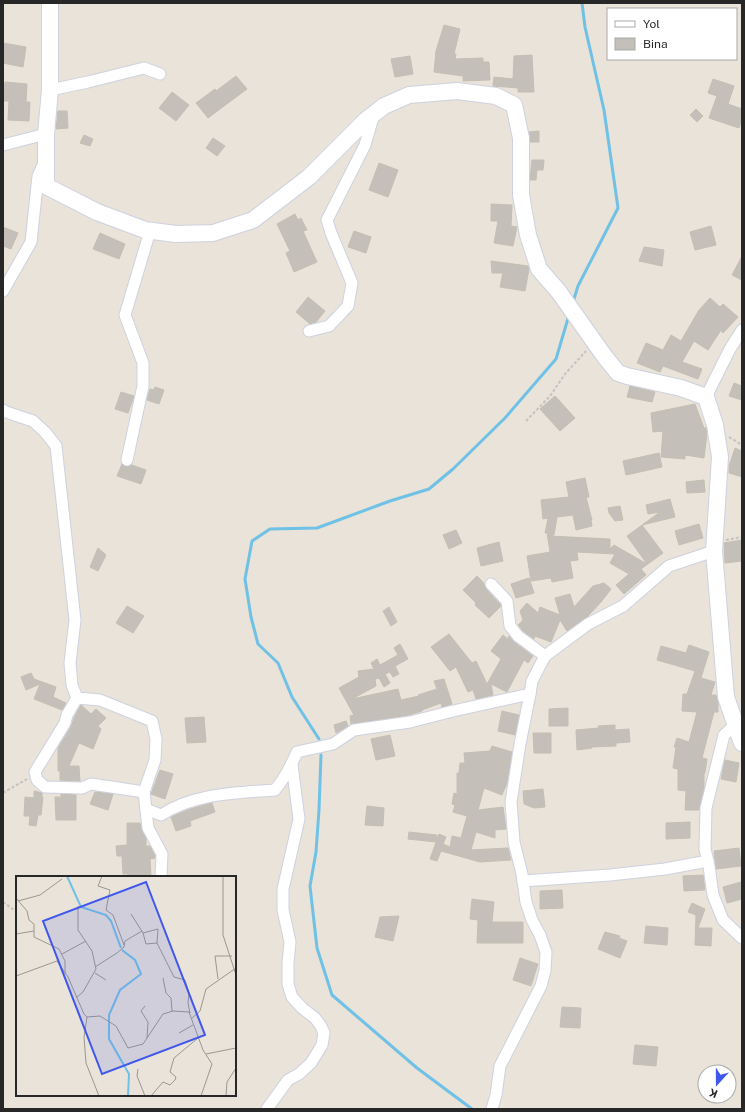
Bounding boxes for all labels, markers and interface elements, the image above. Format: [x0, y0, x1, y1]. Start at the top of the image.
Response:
legend [607, 8, 737, 60]
text: Yol [643, 17, 660, 31]
text: Bina [643, 37, 668, 51]
inset map [16, 876, 236, 1096]
north arrow [697, 1064, 737, 1104]
text: K [707, 1086, 719, 1100]

